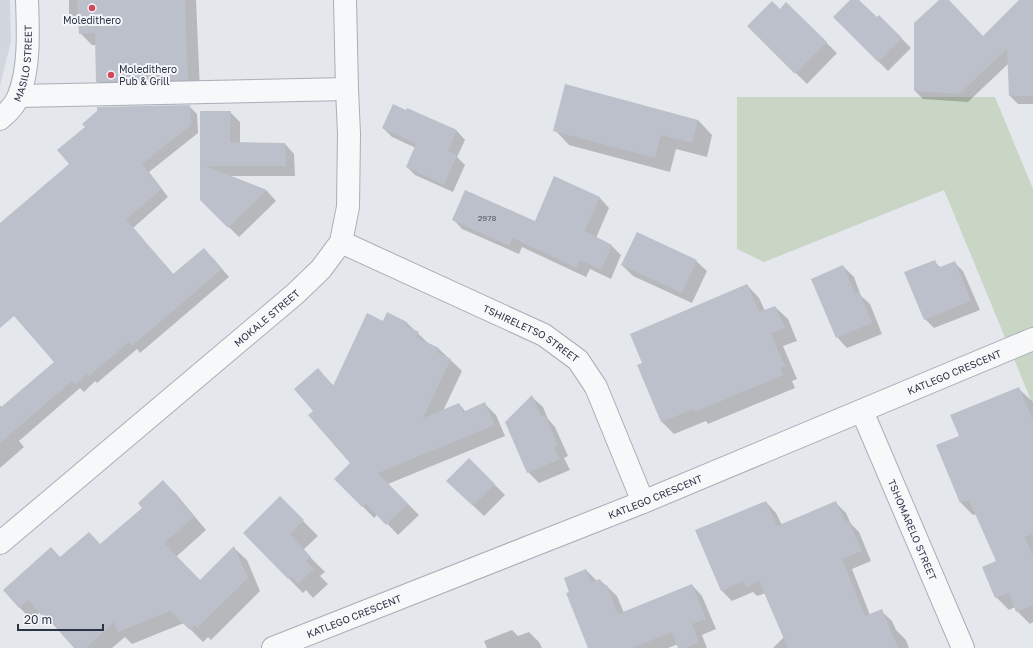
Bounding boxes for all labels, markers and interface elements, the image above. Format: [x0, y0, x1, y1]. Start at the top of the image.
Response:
marker: Moledithero [87, 3, 97, 13]
place label: Moledithero [63, 14, 121, 26]
street label: MASILO STREET [11, 25, 34, 104]
place label: Moledithero Pub & Grill [119, 63, 177, 87]
marker: Moledithero Pub & Grill [106, 70, 116, 80]
house number: 2978 [478, 213, 496, 223]
street label: MOKALE STREET [232, 287, 302, 349]
street label: TSHIRELETSO STREET [481, 302, 581, 365]
street label: KATLEGO CRESCENT [905, 347, 1003, 397]
street label: KATLEGO CRESCENT [606, 472, 704, 521]
street label: TSHOMARELO STREET [886, 477, 939, 582]
street label: KATLEGO CRESCENT [305, 592, 403, 640]
scale bar [18, 606, 103, 632]
text: 20 m [24, 612, 52, 627]

